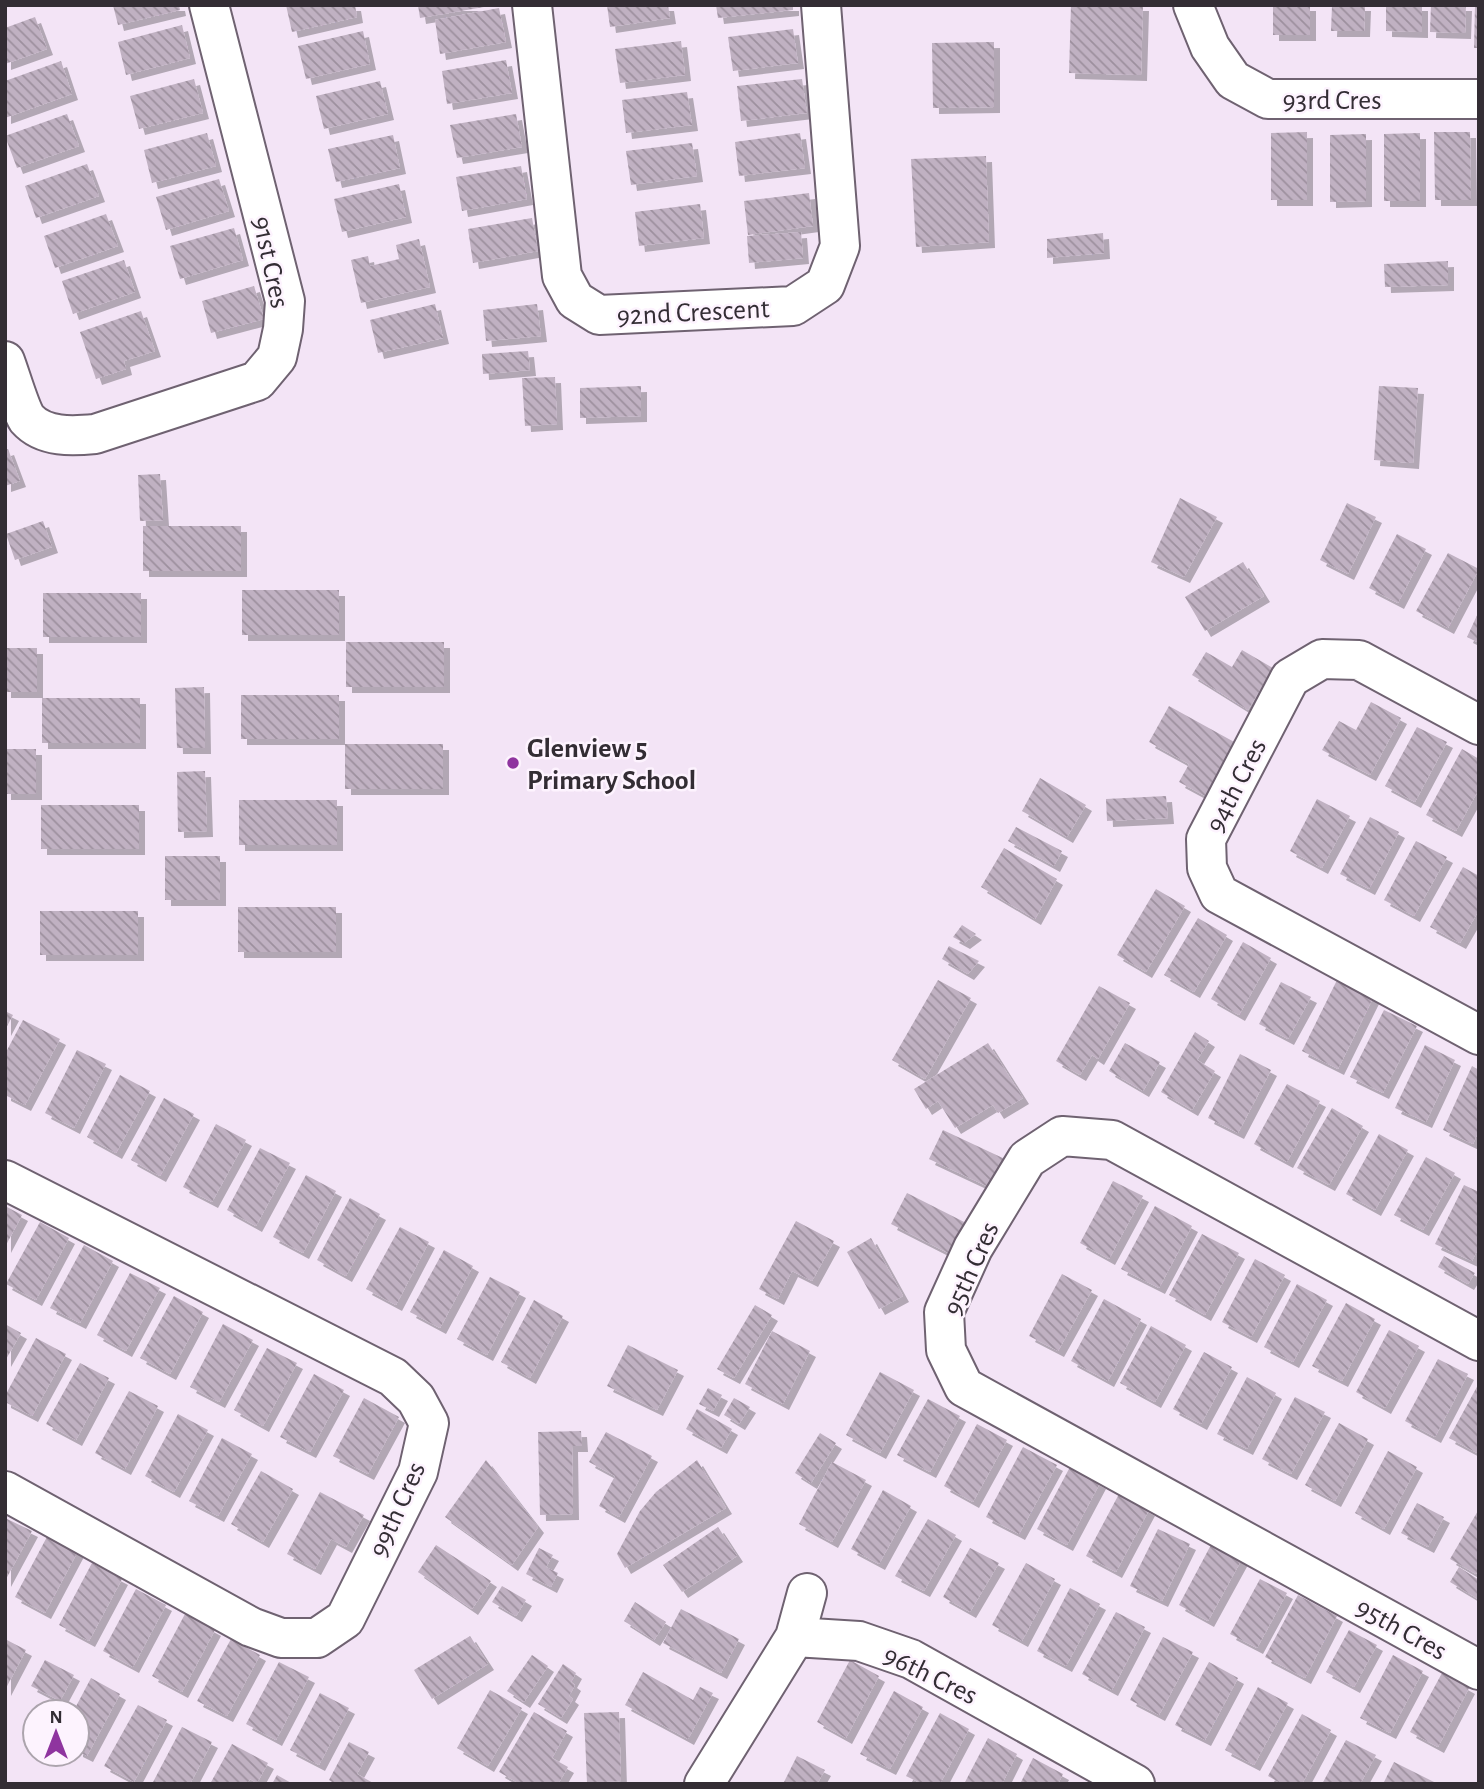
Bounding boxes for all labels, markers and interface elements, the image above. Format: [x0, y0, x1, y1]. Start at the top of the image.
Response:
street label: 93rd Cres [1282, 87, 1382, 115]
street label: 91st Cres [247, 214, 293, 311]
street label: 92nd Crescent [616, 295, 770, 331]
place label: Glenview 5 Primary School [527, 735, 696, 795]
street label: 94th Cres [1201, 735, 1272, 837]
marker: Glenview 5 Primary School [505, 755, 521, 771]
street label: 95th Cres [939, 1218, 1005, 1320]
street label: 99th Cres [365, 1458, 431, 1562]
street label: 95th Cres [1351, 1593, 1451, 1666]
street label: 96th Cres [879, 1641, 982, 1710]
north arrow [21, 1698, 91, 1768]
text: N [49, 1708, 63, 1727]

